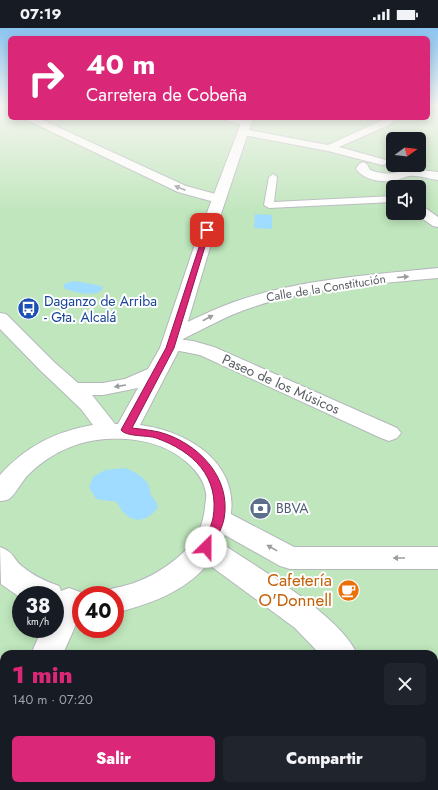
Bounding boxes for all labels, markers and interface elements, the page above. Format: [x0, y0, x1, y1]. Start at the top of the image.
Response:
text: 07:19 [20, 3, 61, 25]
text: 40 m [86, 44, 155, 85]
icon: right [20, 52, 72, 104]
text: Carretera de Cobeña [86, 82, 247, 108]
north arrow [386, 132, 426, 172]
map controls [386, 132, 426, 220]
button: sound [386, 180, 426, 220]
one-way arrow [174, 184, 186, 190]
pin [190, 213, 224, 247]
icon: arrive [196, 219, 218, 241]
street label: Calle de la Constitución [265, 270, 387, 306]
one-way arrow [397, 273, 409, 280]
place label: Daganzo de Arriba - Gta. Alcalá [44, 291, 157, 327]
bus stop icon: Daganzo de Arriba - Gta. Alcalá [15, 296, 41, 322]
one-way arrow [202, 315, 214, 322]
street label: Paseo de los Músicos [219, 349, 343, 419]
one-way arrow [114, 383, 127, 389]
bank icon: BBVA [247, 495, 273, 521]
place label: BBVA [276, 498, 309, 518]
position arrow [185, 526, 227, 568]
one-way arrow [266, 545, 277, 552]
one-way arrow [392, 555, 405, 561]
place label: Cafetería O'Donnell [258, 568, 332, 612]
cafe icon: Cafetería O'Donnell [335, 577, 361, 603]
speed limit sign: 40 [72, 586, 124, 638]
text: 38 [26, 592, 50, 621]
text: km/h [27, 614, 49, 629]
text: 1 min [12, 657, 73, 692]
button: close [384, 663, 426, 705]
text: 140 m · 07:20 [12, 690, 93, 709]
button: Salir [12, 736, 215, 782]
button: Compartir [223, 736, 426, 782]

